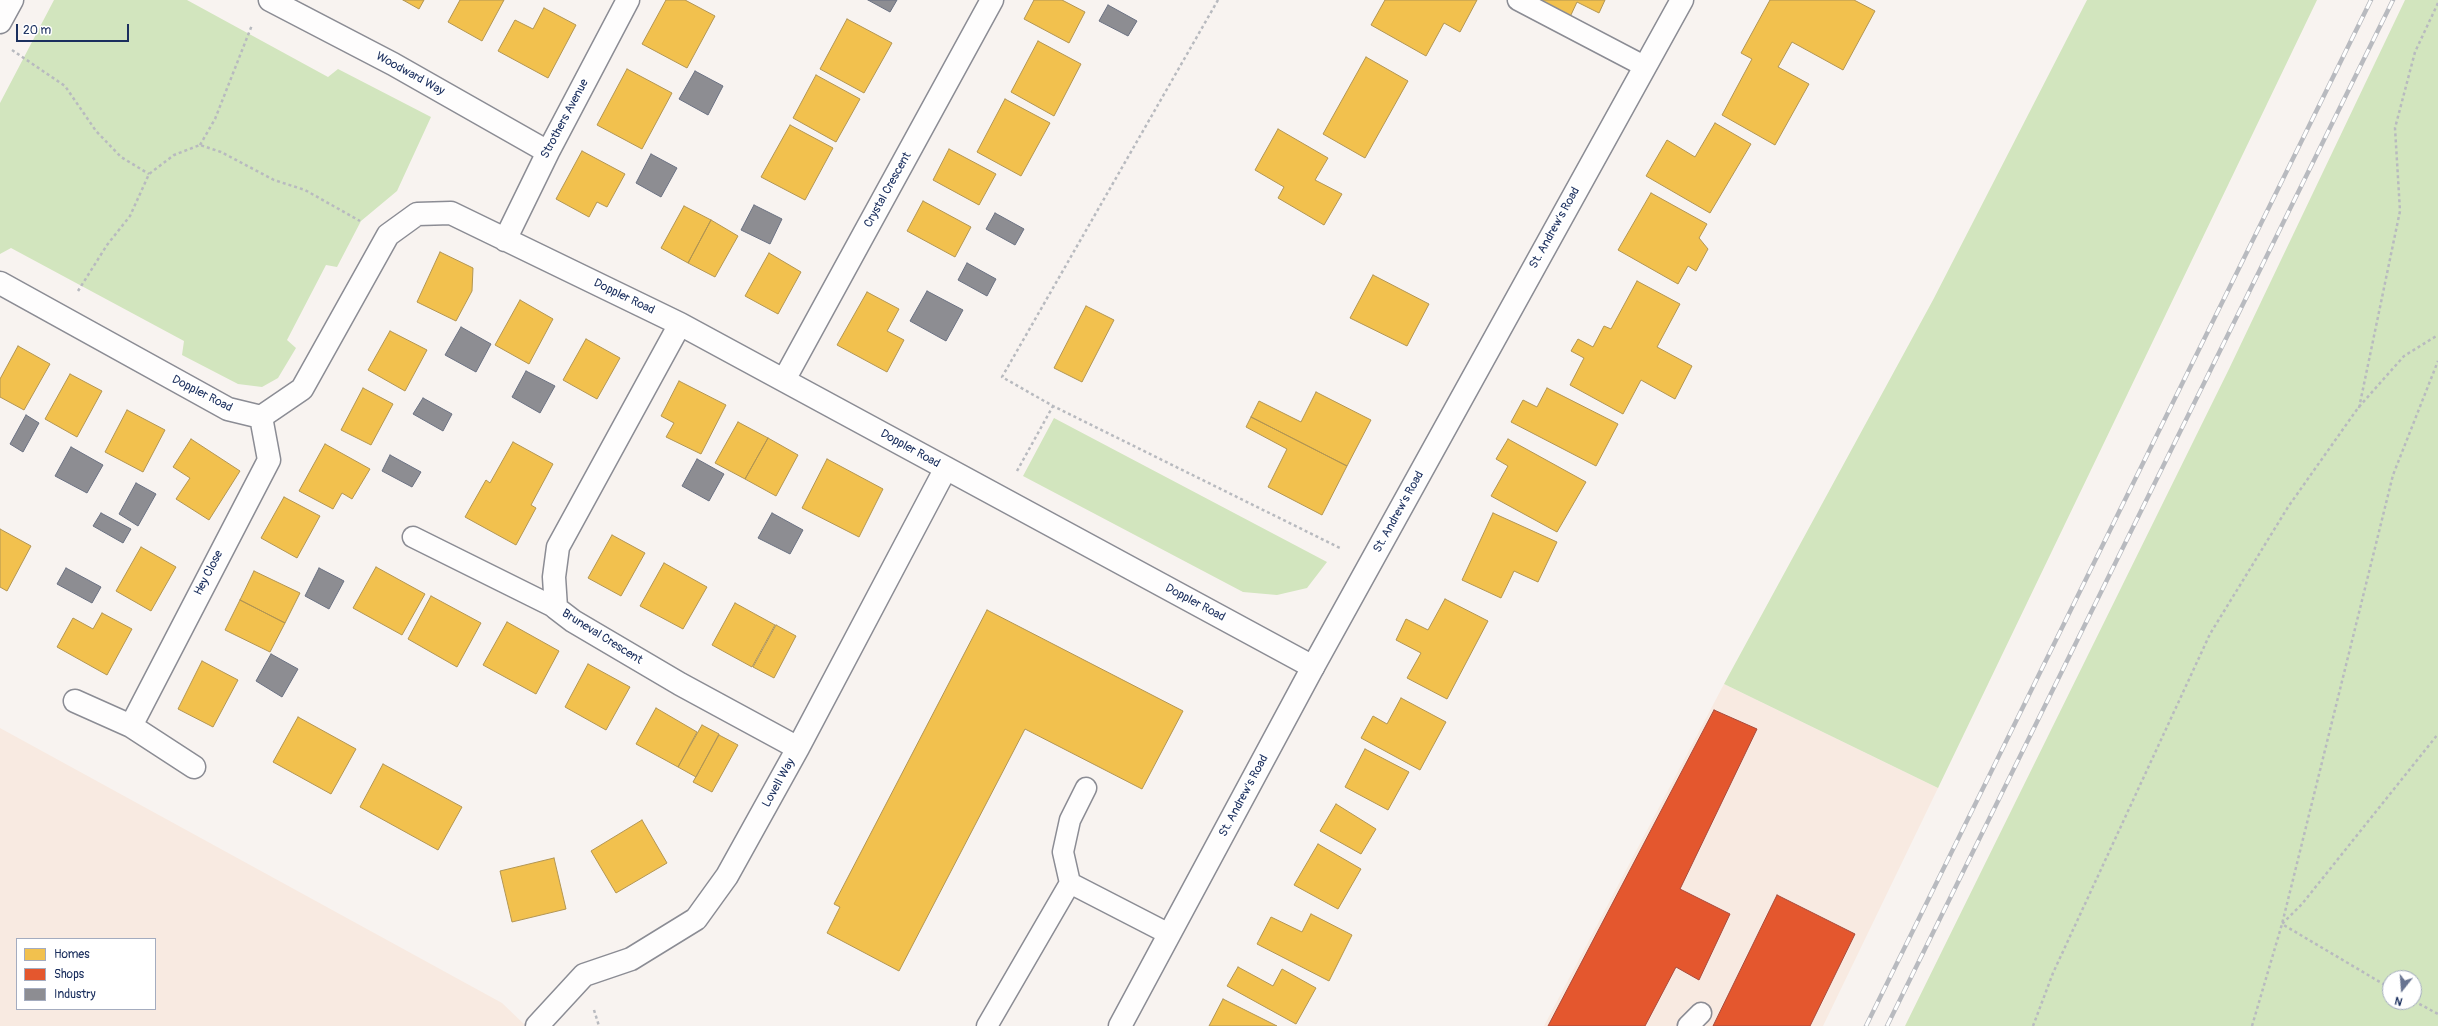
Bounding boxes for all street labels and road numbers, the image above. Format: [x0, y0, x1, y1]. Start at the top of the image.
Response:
street label: Woodward Way [373, 49, 447, 99]
street label: Strothers Avenue [538, 77, 592, 161]
street label: Crystal Crescent [861, 150, 915, 230]
street label: St. Andrew's Road [1527, 185, 1583, 271]
street label: Doppler Road [591, 276, 657, 318]
street label: Doppler Road [169, 373, 235, 415]
street label: Doppler Road [878, 427, 942, 471]
street label: St. Andrew's Road [1371, 469, 1427, 555]
street label: Hey Close [192, 548, 226, 598]
street label: Doppler Road [1163, 581, 1227, 625]
street label: Bruneval Crescent [559, 606, 645, 668]
street label: St. Andrew's Road [1216, 753, 1272, 839]
street label: Lovell Way [760, 756, 798, 810]

